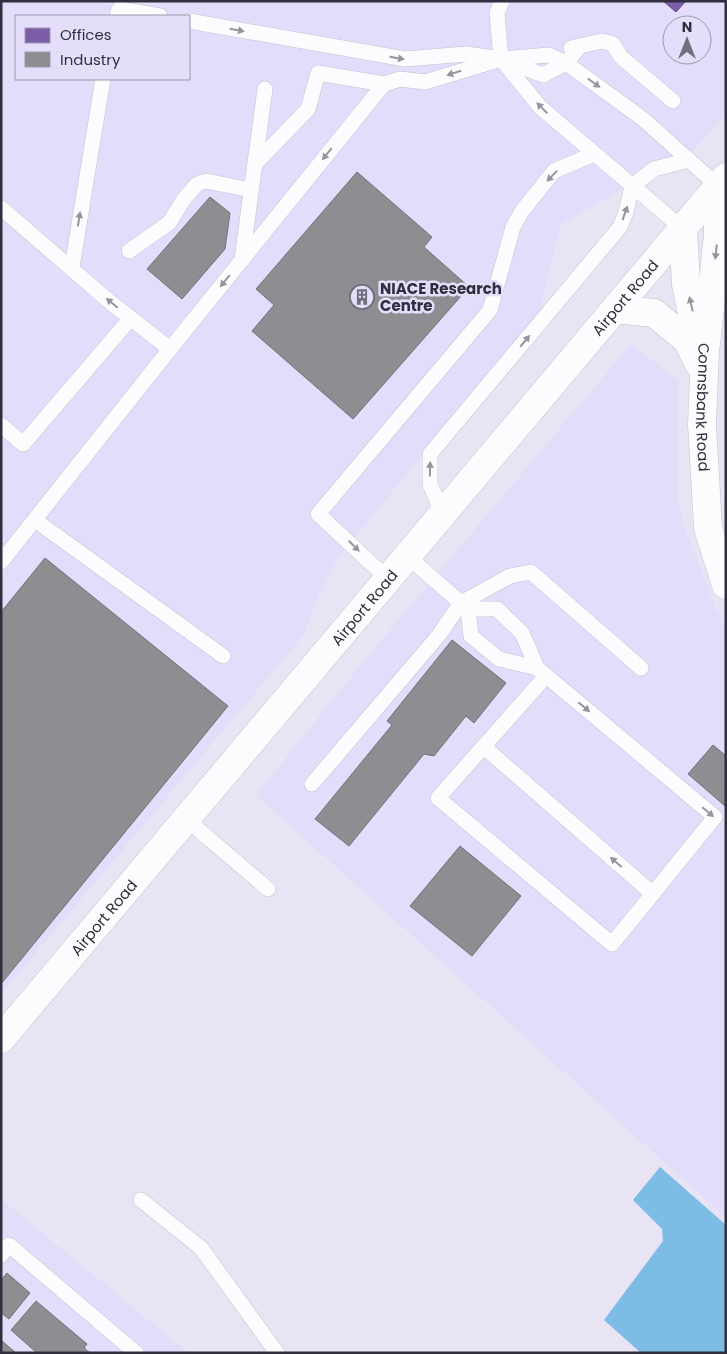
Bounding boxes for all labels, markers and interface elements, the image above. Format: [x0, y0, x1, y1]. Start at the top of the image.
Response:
legend [15, 15, 190, 80]
north arrow [662, 15, 712, 65]
text: N [682, 17, 692, 37]
text: Offices [60, 24, 112, 45]
one-way arrow [229, 26, 245, 34]
text: Industry [60, 49, 121, 70]
one-way arrow [389, 54, 405, 62]
one-way arrow [447, 69, 462, 77]
one-way arrow [587, 78, 601, 88]
one-way arrow [536, 102, 548, 114]
one-way arrow [322, 147, 333, 160]
one-way arrow [546, 170, 558, 182]
one-way arrow [622, 206, 629, 221]
one-way arrow [76, 210, 84, 226]
one-way arrow [712, 245, 720, 261]
street label: Airport Road [587, 255, 663, 340]
one-way arrow [220, 274, 231, 287]
place label: NIACE Research Centre [380, 278, 502, 316]
building icon: NIACE Research Centre [349, 284, 375, 310]
one-way arrow [105, 297, 118, 308]
one-way arrow [687, 297, 695, 312]
one-way arrow [519, 335, 531, 347]
street label: Connsbank Road [691, 340, 716, 472]
one-way arrow [426, 461, 434, 477]
one-way arrow [348, 540, 360, 552]
street label: Airport Road [326, 565, 402, 650]
one-way arrow [577, 702, 590, 713]
one-way arrow [702, 806, 715, 817]
one-way arrow [610, 856, 622, 868]
street label: Airport Road [65, 875, 141, 960]

